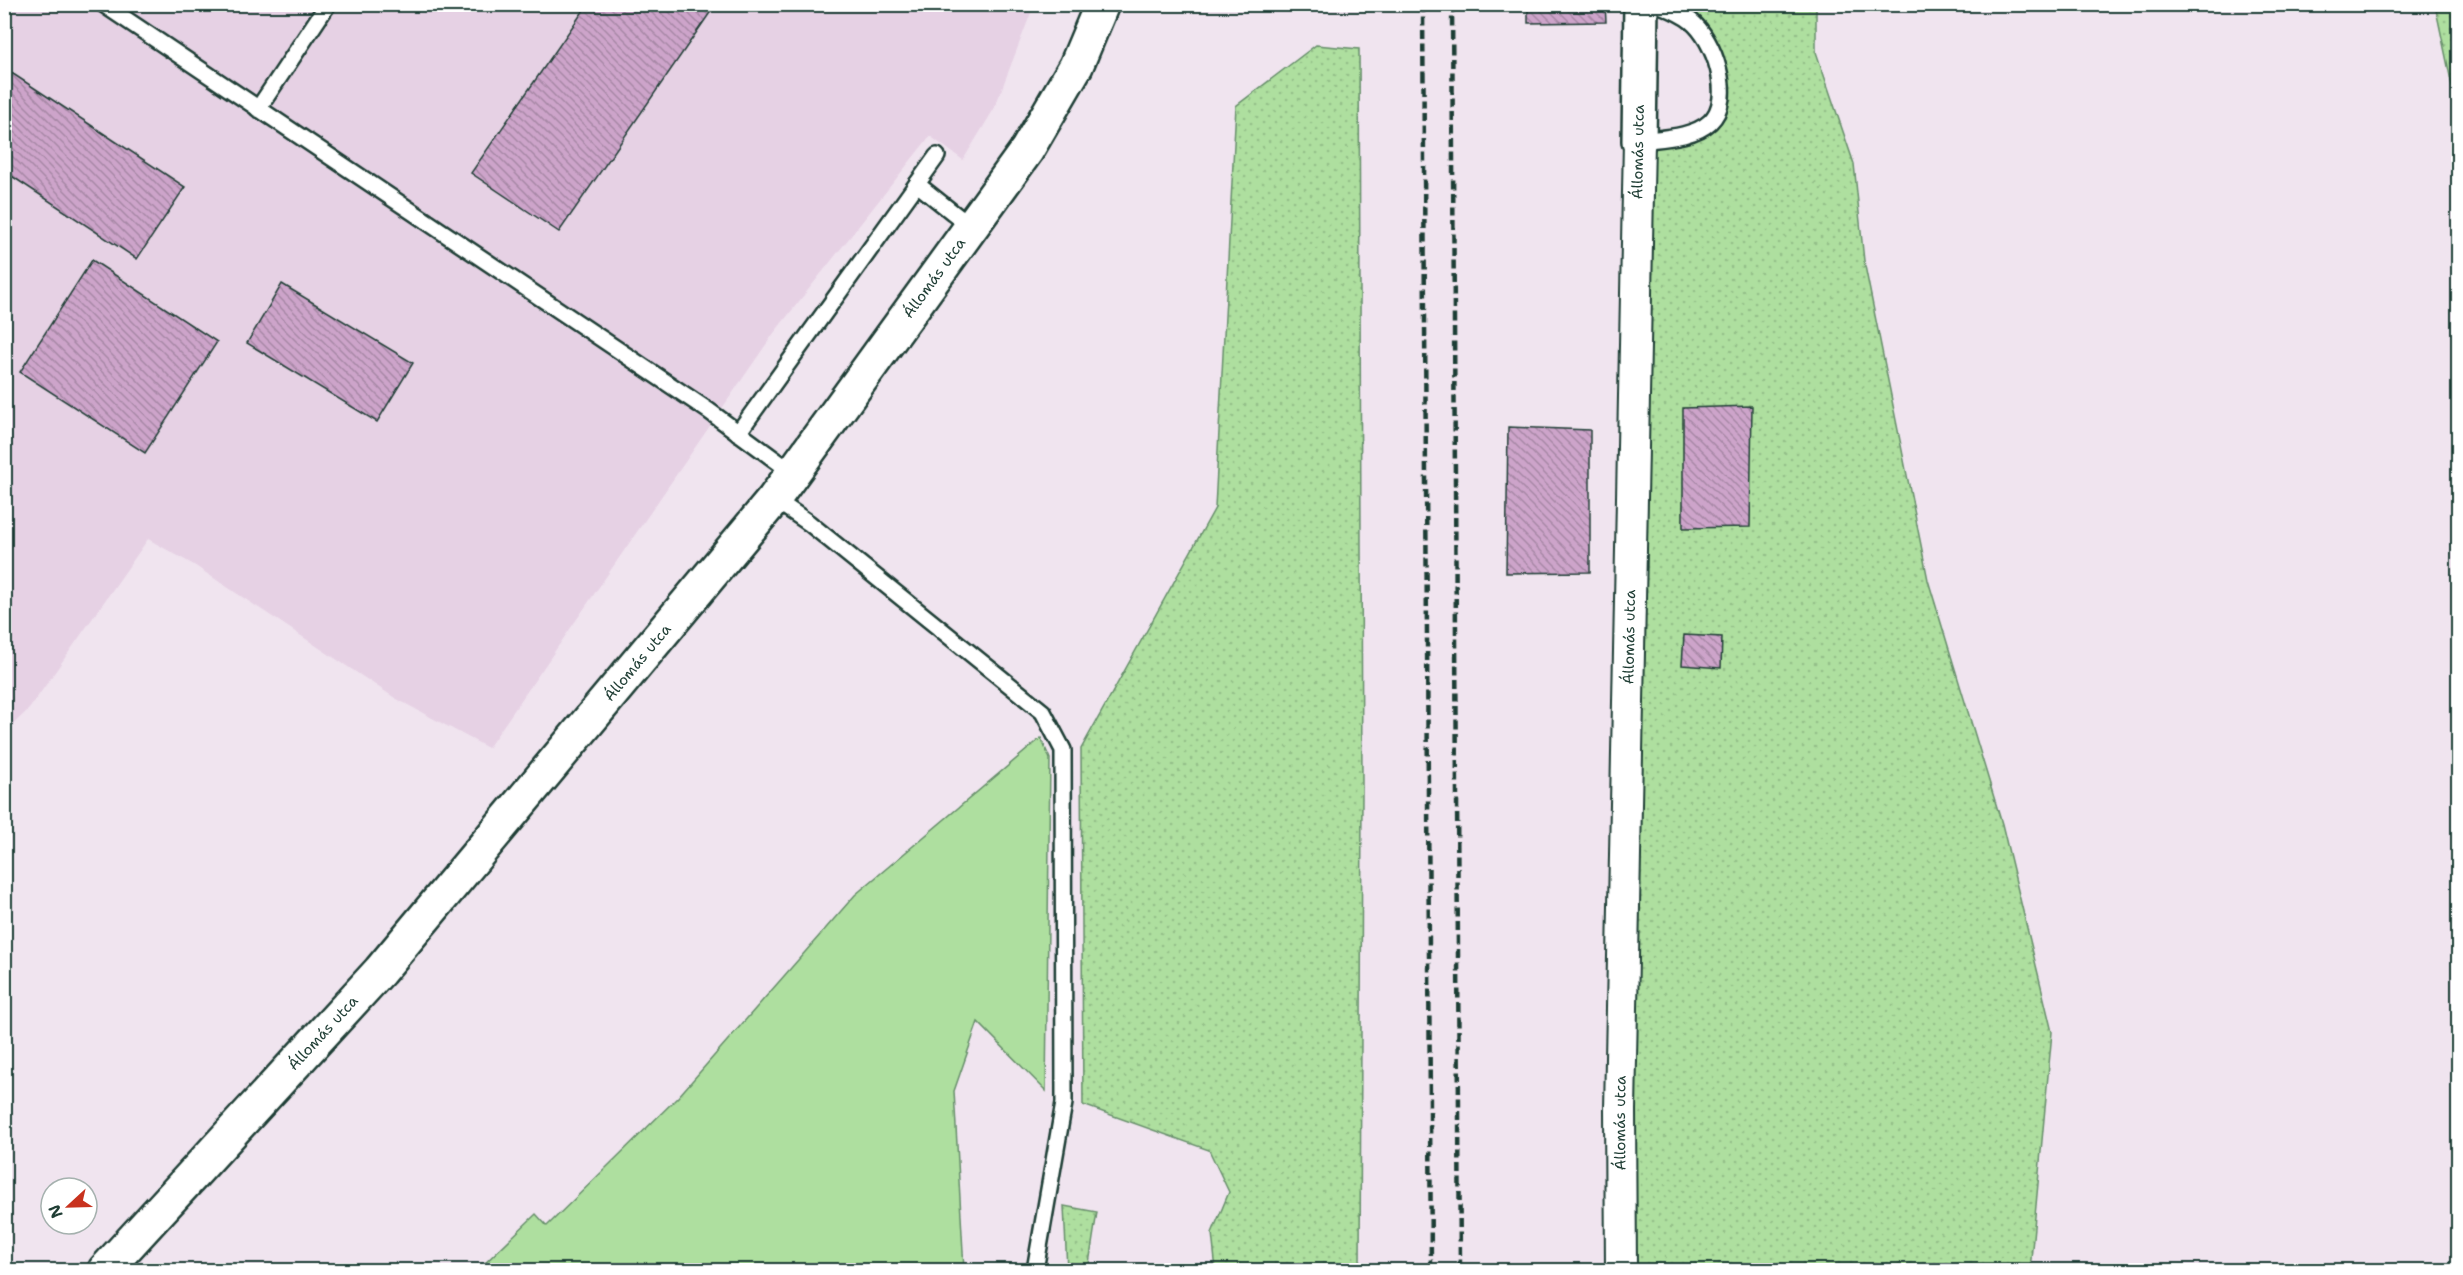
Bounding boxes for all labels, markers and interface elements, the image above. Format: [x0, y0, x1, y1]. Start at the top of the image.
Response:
street label: Állomás utca [1626, 104, 1649, 200]
street label: Állomás utca [897, 233, 971, 322]
street label: Állomás utca [1617, 589, 1640, 685]
street label: Állomás utca [599, 619, 676, 705]
street label: Állomás utca [283, 991, 363, 1075]
street label: Állomás utca [1609, 1075, 1631, 1171]
north arrow [39, 1176, 99, 1236]
text: N [43, 1202, 68, 1221]

